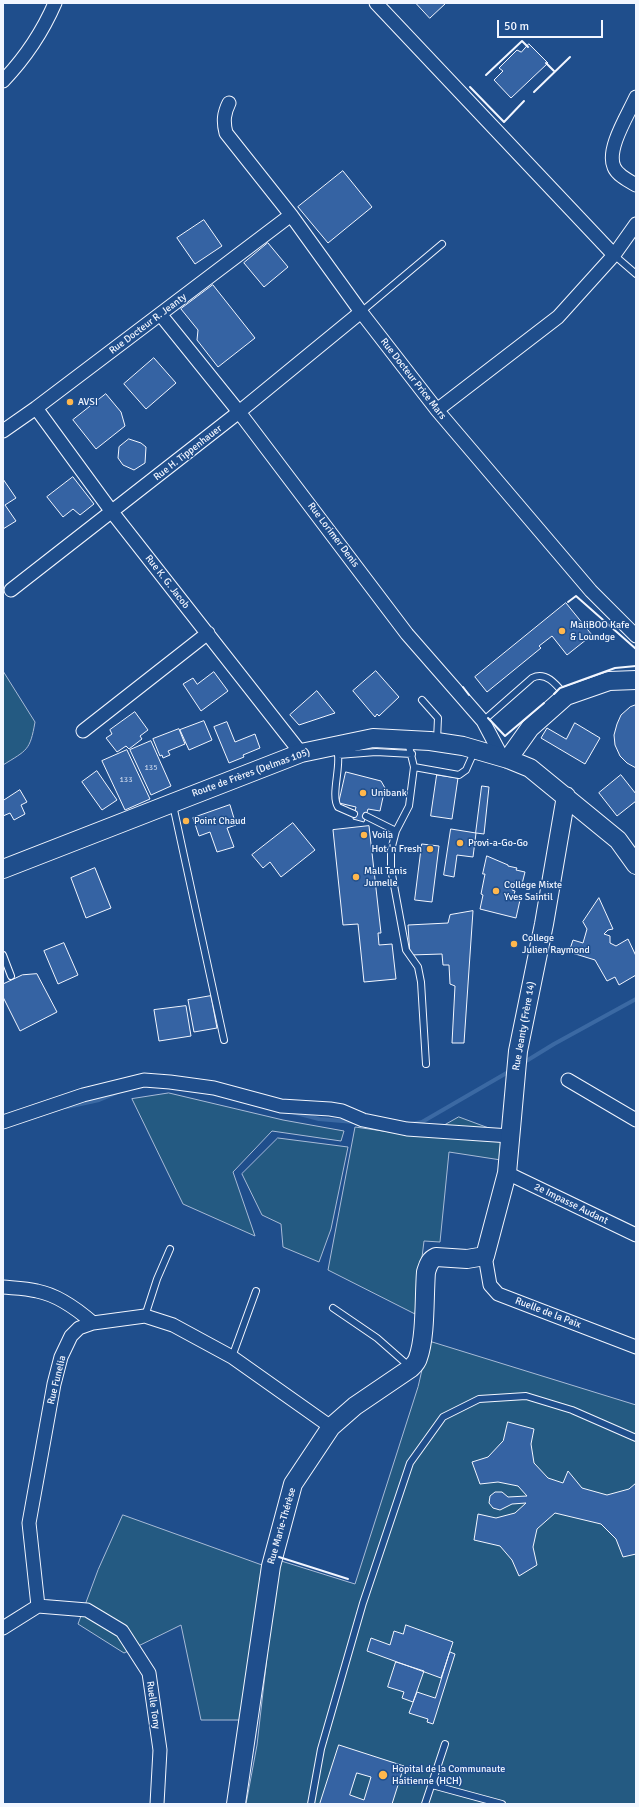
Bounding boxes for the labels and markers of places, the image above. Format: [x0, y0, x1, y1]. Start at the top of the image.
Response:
place label: AVSI [78, 396, 98, 408]
marker: AVSI [65, 397, 75, 407]
place label: MaliBOO Kafe & Loundge [570, 619, 629, 642]
marker: MaliBOO Kafe & Loundge [557, 626, 567, 636]
place label: Unibank [371, 787, 407, 799]
marker: Unibank [358, 788, 368, 798]
place label: Point Chaud [194, 815, 246, 827]
marker: Point Chaud [181, 816, 191, 826]
place label: Voila [372, 829, 393, 841]
marker: Voila [359, 830, 369, 840]
place label: Provi-a-Go-Go [468, 837, 528, 849]
marker: Provi-a-Go-Go [455, 838, 465, 848]
place label: Hot 'n Fresh [371, 843, 422, 855]
marker: Hot 'n Fresh [425, 844, 435, 854]
place label: Mall Tanis Jumelle [364, 865, 407, 888]
marker: Mall Tanis Jumelle [351, 872, 361, 882]
place label: College Mixte Yves Saintil [504, 879, 562, 902]
marker: College Mixte Yves Saintil [491, 886, 501, 896]
place label: College Julien Raymond [522, 932, 590, 956]
marker: College Julien Raymond [509, 939, 519, 949]
place label: Hopital de la Communaute Haitienne (HCH) [392, 1763, 505, 1786]
marker: Hopital de la Communaute Haitienne (HCH) [377, 1769, 389, 1781]

